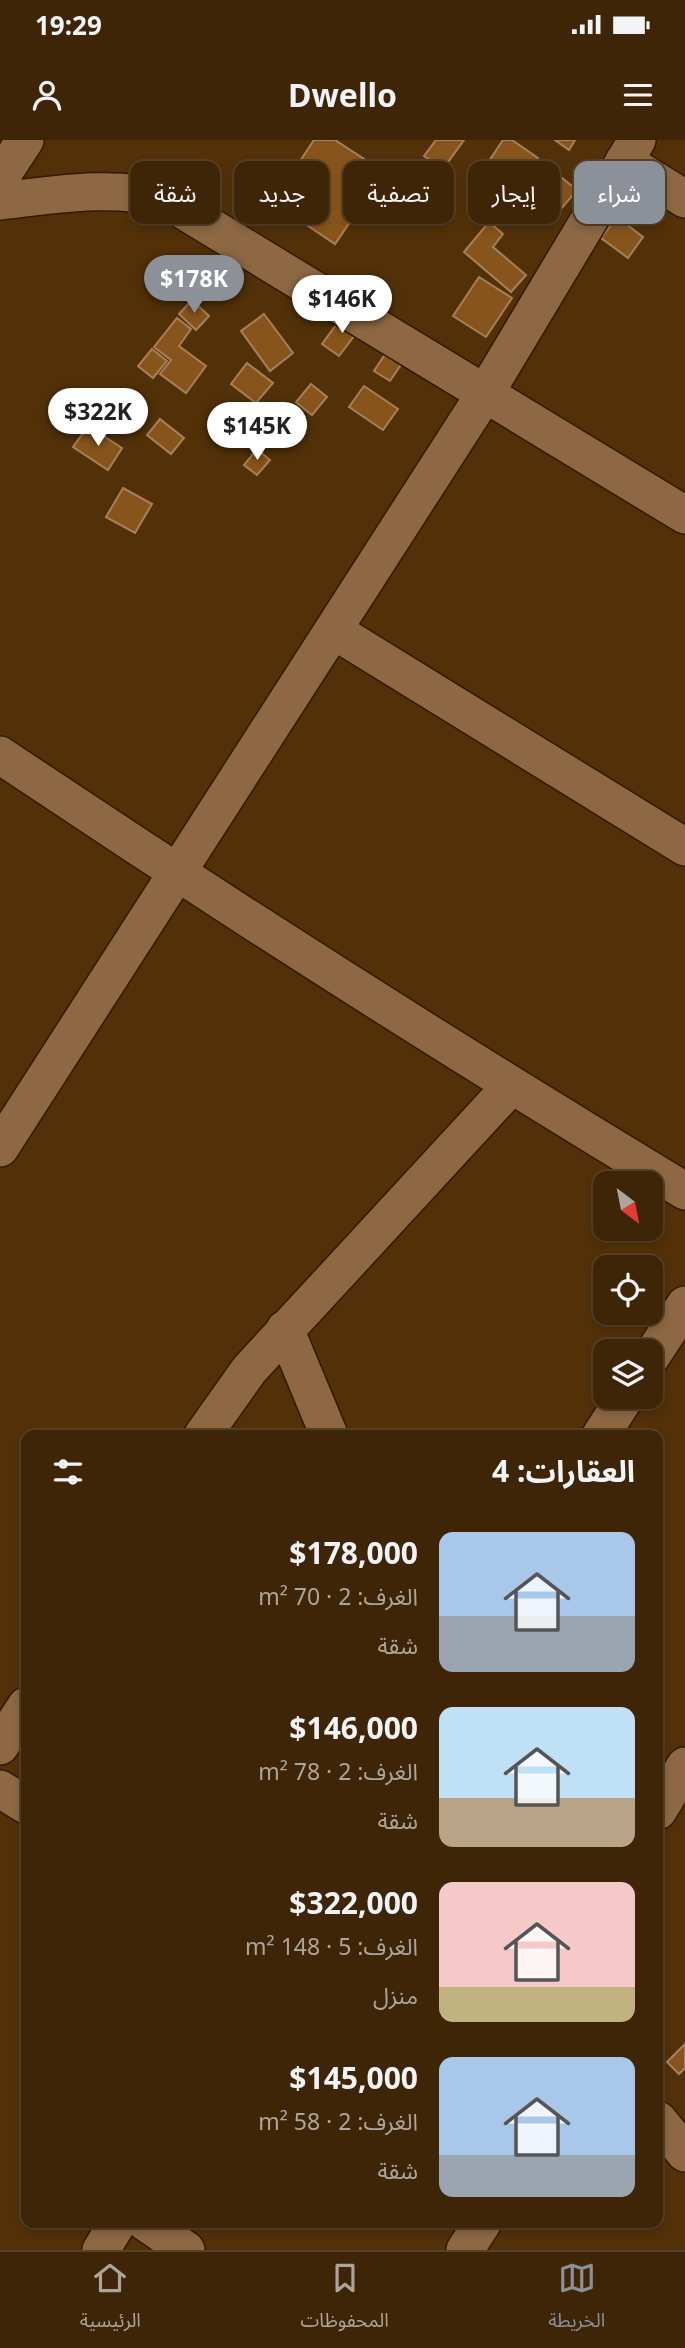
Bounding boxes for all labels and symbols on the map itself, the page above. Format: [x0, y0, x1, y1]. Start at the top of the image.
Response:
pin: $178K [145, 256, 243, 315]
pin: $146K [293, 276, 391, 335]
pin: $322K [49, 388, 147, 448]
pin: $145K [208, 402, 306, 462]
north arrow [593, 1171, 663, 1241]

